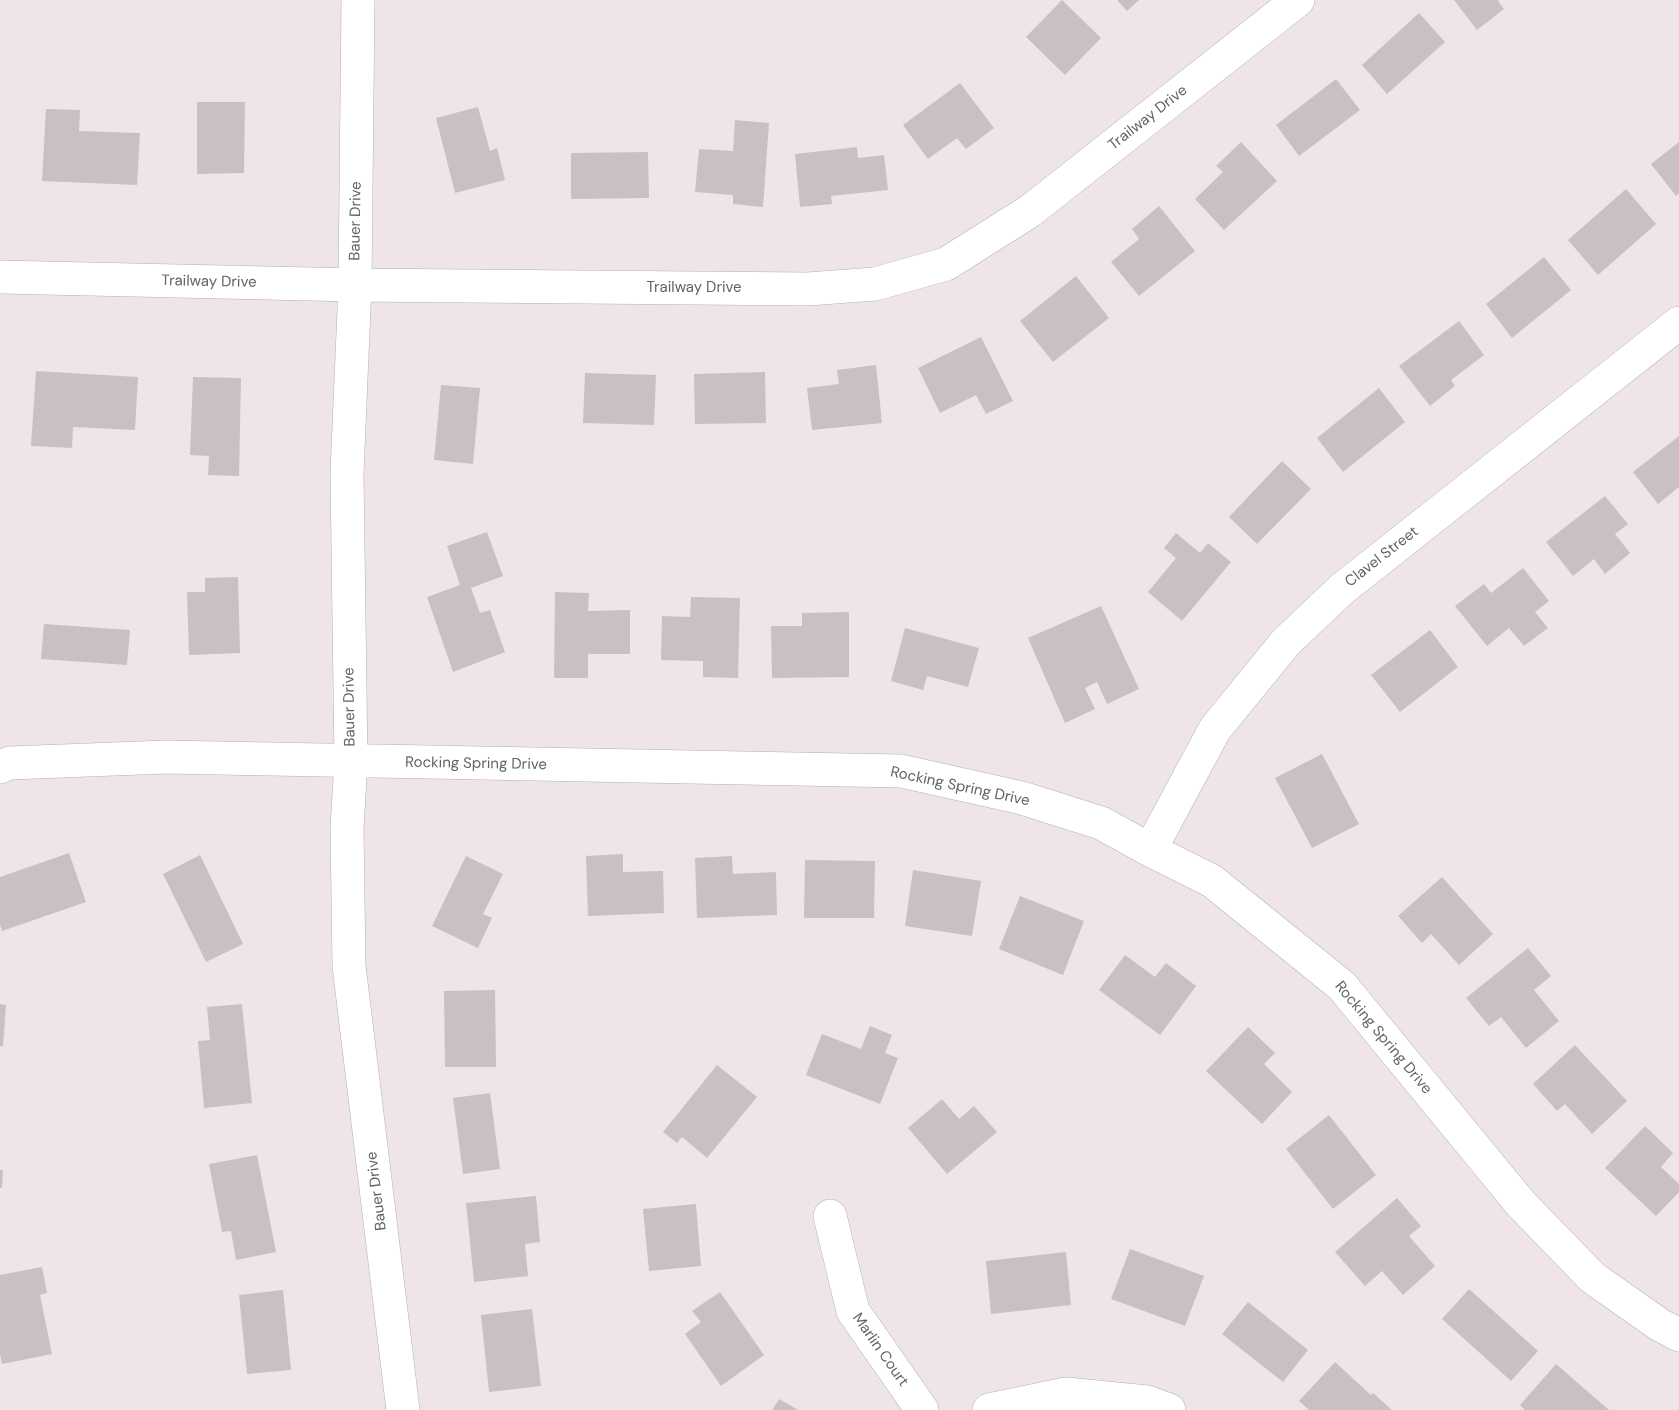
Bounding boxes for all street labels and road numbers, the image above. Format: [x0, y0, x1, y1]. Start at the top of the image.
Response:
street label: Trailway Drive [1105, 82, 1191, 154]
street label: Bauer Drive [346, 181, 366, 261]
street label: Trailway Drive [161, 272, 257, 292]
street label: Trailway Drive [646, 279, 742, 297]
street label: Clavel Street [1342, 523, 1422, 591]
street label: Bauer Drive [340, 667, 360, 747]
street label: Rocking Spring Drive [405, 754, 547, 774]
street label: Rocking Spring Drive [889, 763, 1031, 811]
street label: Rocking Spring Drive [1331, 978, 1435, 1098]
street label: Bauer Drive [363, 1151, 391, 1231]
street label: Marlin Court [848, 1310, 912, 1390]

